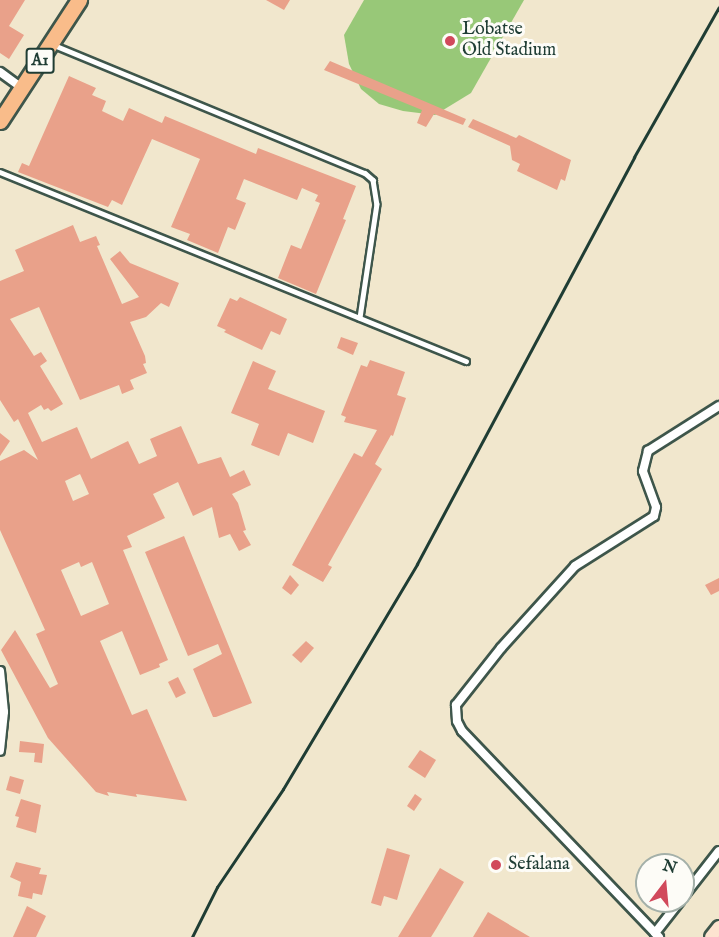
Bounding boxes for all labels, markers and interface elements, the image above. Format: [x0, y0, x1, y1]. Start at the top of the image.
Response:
place label: Lobatse Old Stadium [462, 20, 556, 63]
marker: Lobatse Old Stadium [443, 34, 457, 48]
road number: A1 [25, 48, 55, 74]
north arrow [635, 853, 695, 913]
place label: Sefalana [508, 854, 570, 876]
text: N [660, 856, 679, 879]
marker: Sefalana [489, 858, 503, 872]

